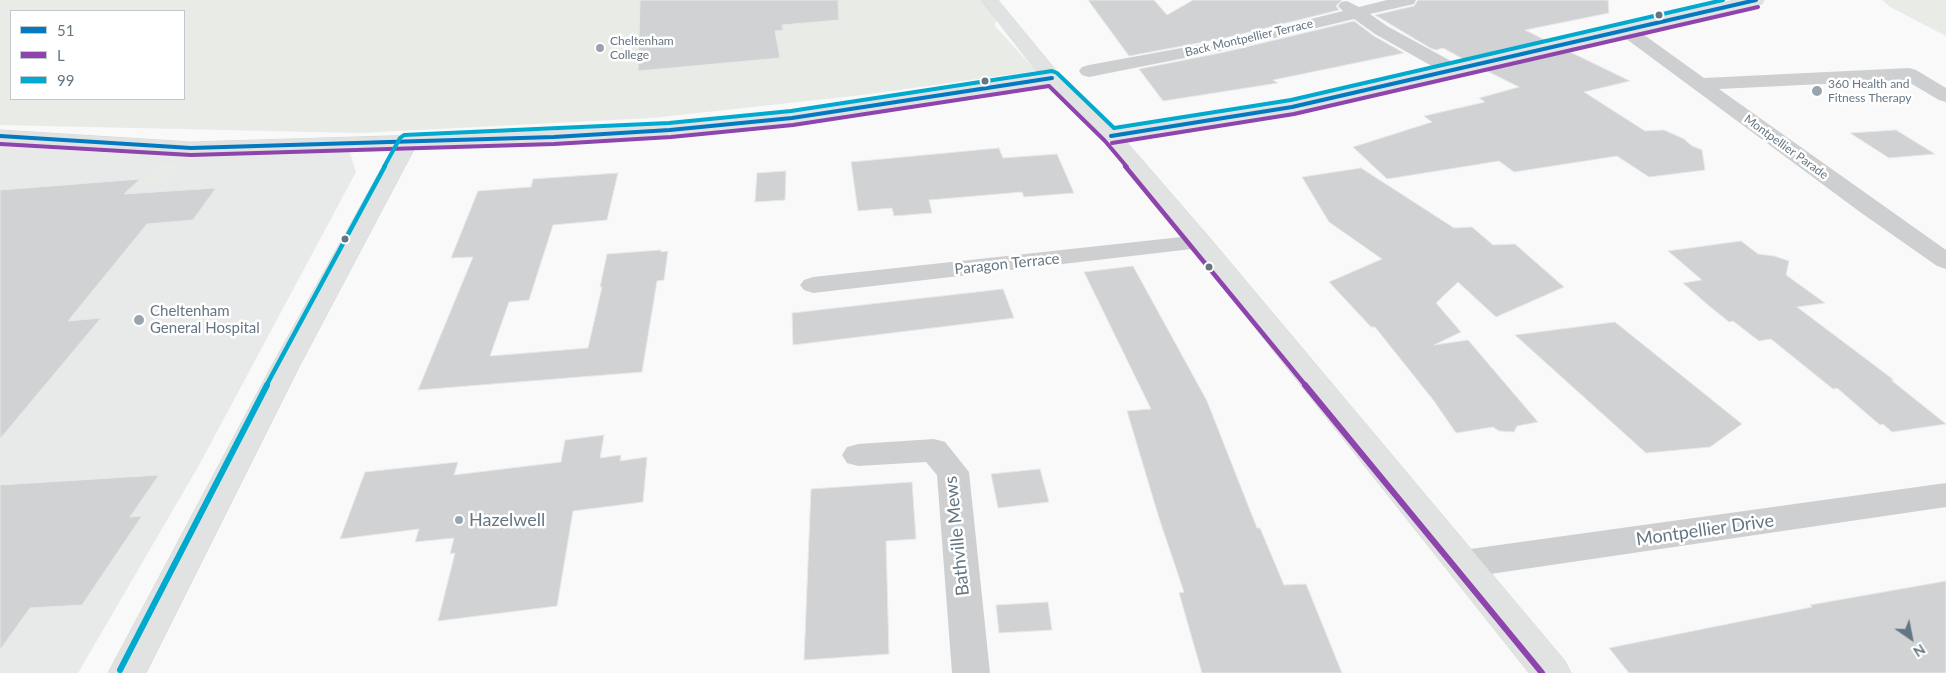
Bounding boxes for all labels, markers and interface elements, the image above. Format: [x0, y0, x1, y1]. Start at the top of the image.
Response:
legend [10, 10, 185, 100]
unlabelled marker [1654, 10, 1664, 20]
street label: Back Montpellier Terrace [1184, 16, 1314, 60]
text: 51 [57, 21, 74, 39]
place label: Cheltenham College [610, 34, 674, 62]
marker: Cheltenham College [594, 42, 606, 54]
text: L [57, 46, 65, 64]
text: 99 [57, 71, 74, 89]
unlabelled marker [980, 76, 990, 86]
place label: 360 Health and Fitness Therapy [1828, 77, 1911, 105]
marker: 360 Health and Fitness Therapy [1810, 84, 1824, 98]
street label: Montpellier Parade [1741, 112, 1831, 182]
unlabelled marker [340, 234, 350, 244]
street label: Paragon Terrace [954, 250, 1060, 278]
unlabelled marker [1204, 262, 1214, 272]
place label: Cheltenham General Hospital [150, 302, 260, 337]
marker: Cheltenham General Hospital [132, 313, 146, 327]
street label: Bathville Mews [940, 475, 974, 597]
place label: Hazelwell [469, 509, 545, 531]
street label: Montpellier Drive [1635, 510, 1775, 550]
marker: Hazelwell [453, 514, 465, 526]
north arrow [1886, 613, 1936, 663]
text: N [1910, 641, 1929, 661]

